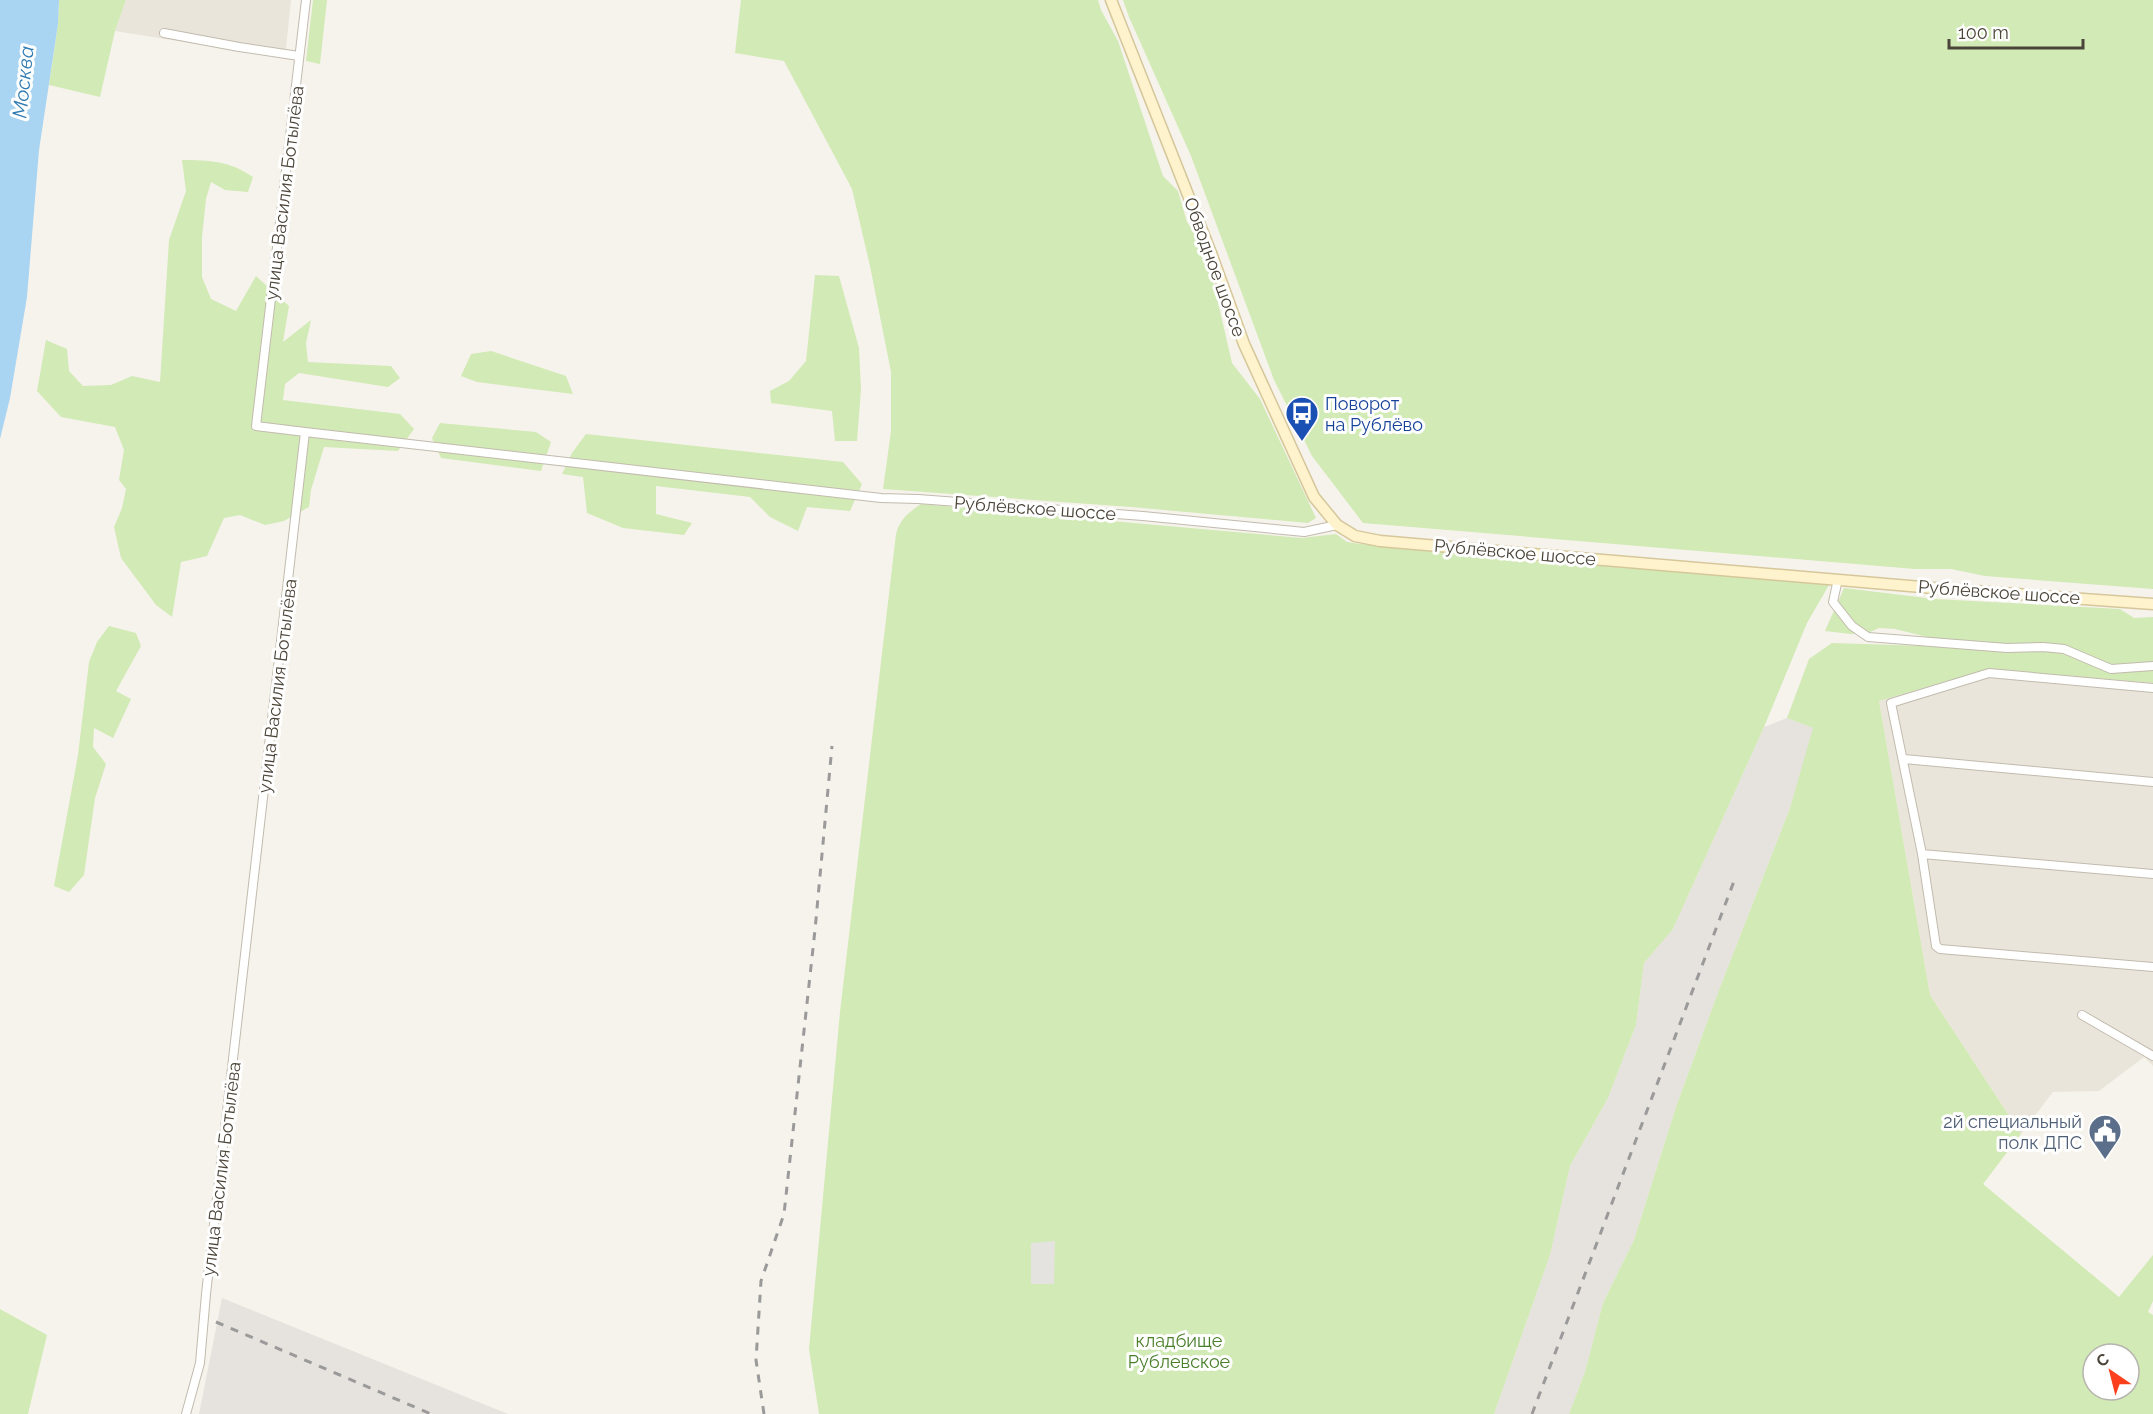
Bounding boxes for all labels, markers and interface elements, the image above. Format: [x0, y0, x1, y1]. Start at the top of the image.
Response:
scale bar [1949, 12, 2082, 50]
text: 100 m [1958, 22, 2009, 43]
water label: Москва [7, 45, 39, 119]
street label: улица Василия Ботылёва [260, 84, 308, 302]
street label: Обводное шоссе [1180, 194, 1250, 340]
place label: Поворот на Рублёво [1325, 393, 1423, 435]
bus stop icon: Поворот на Рублёво [1284, 395, 1320, 442]
street label: Рублёвское шоссе [953, 492, 1117, 524]
street label: Рублёвское шоссе [1433, 534, 1597, 570]
street label: Рублёвское шоссе [1917, 576, 2081, 608]
street label: улица Василия Ботылёва [253, 577, 301, 795]
street label: улица Василия Ботылёва [197, 1060, 245, 1278]
place label: 2й специальный полк ДПС [1943, 1111, 2082, 1153]
public building icon: 2й специальный полк ДПС [2087, 1113, 2123, 1160]
park label: кладбище Рублевское [1128, 1330, 1231, 1372]
north arrow [2081, 1342, 2141, 1402]
text: С [2093, 1349, 2113, 1371]

